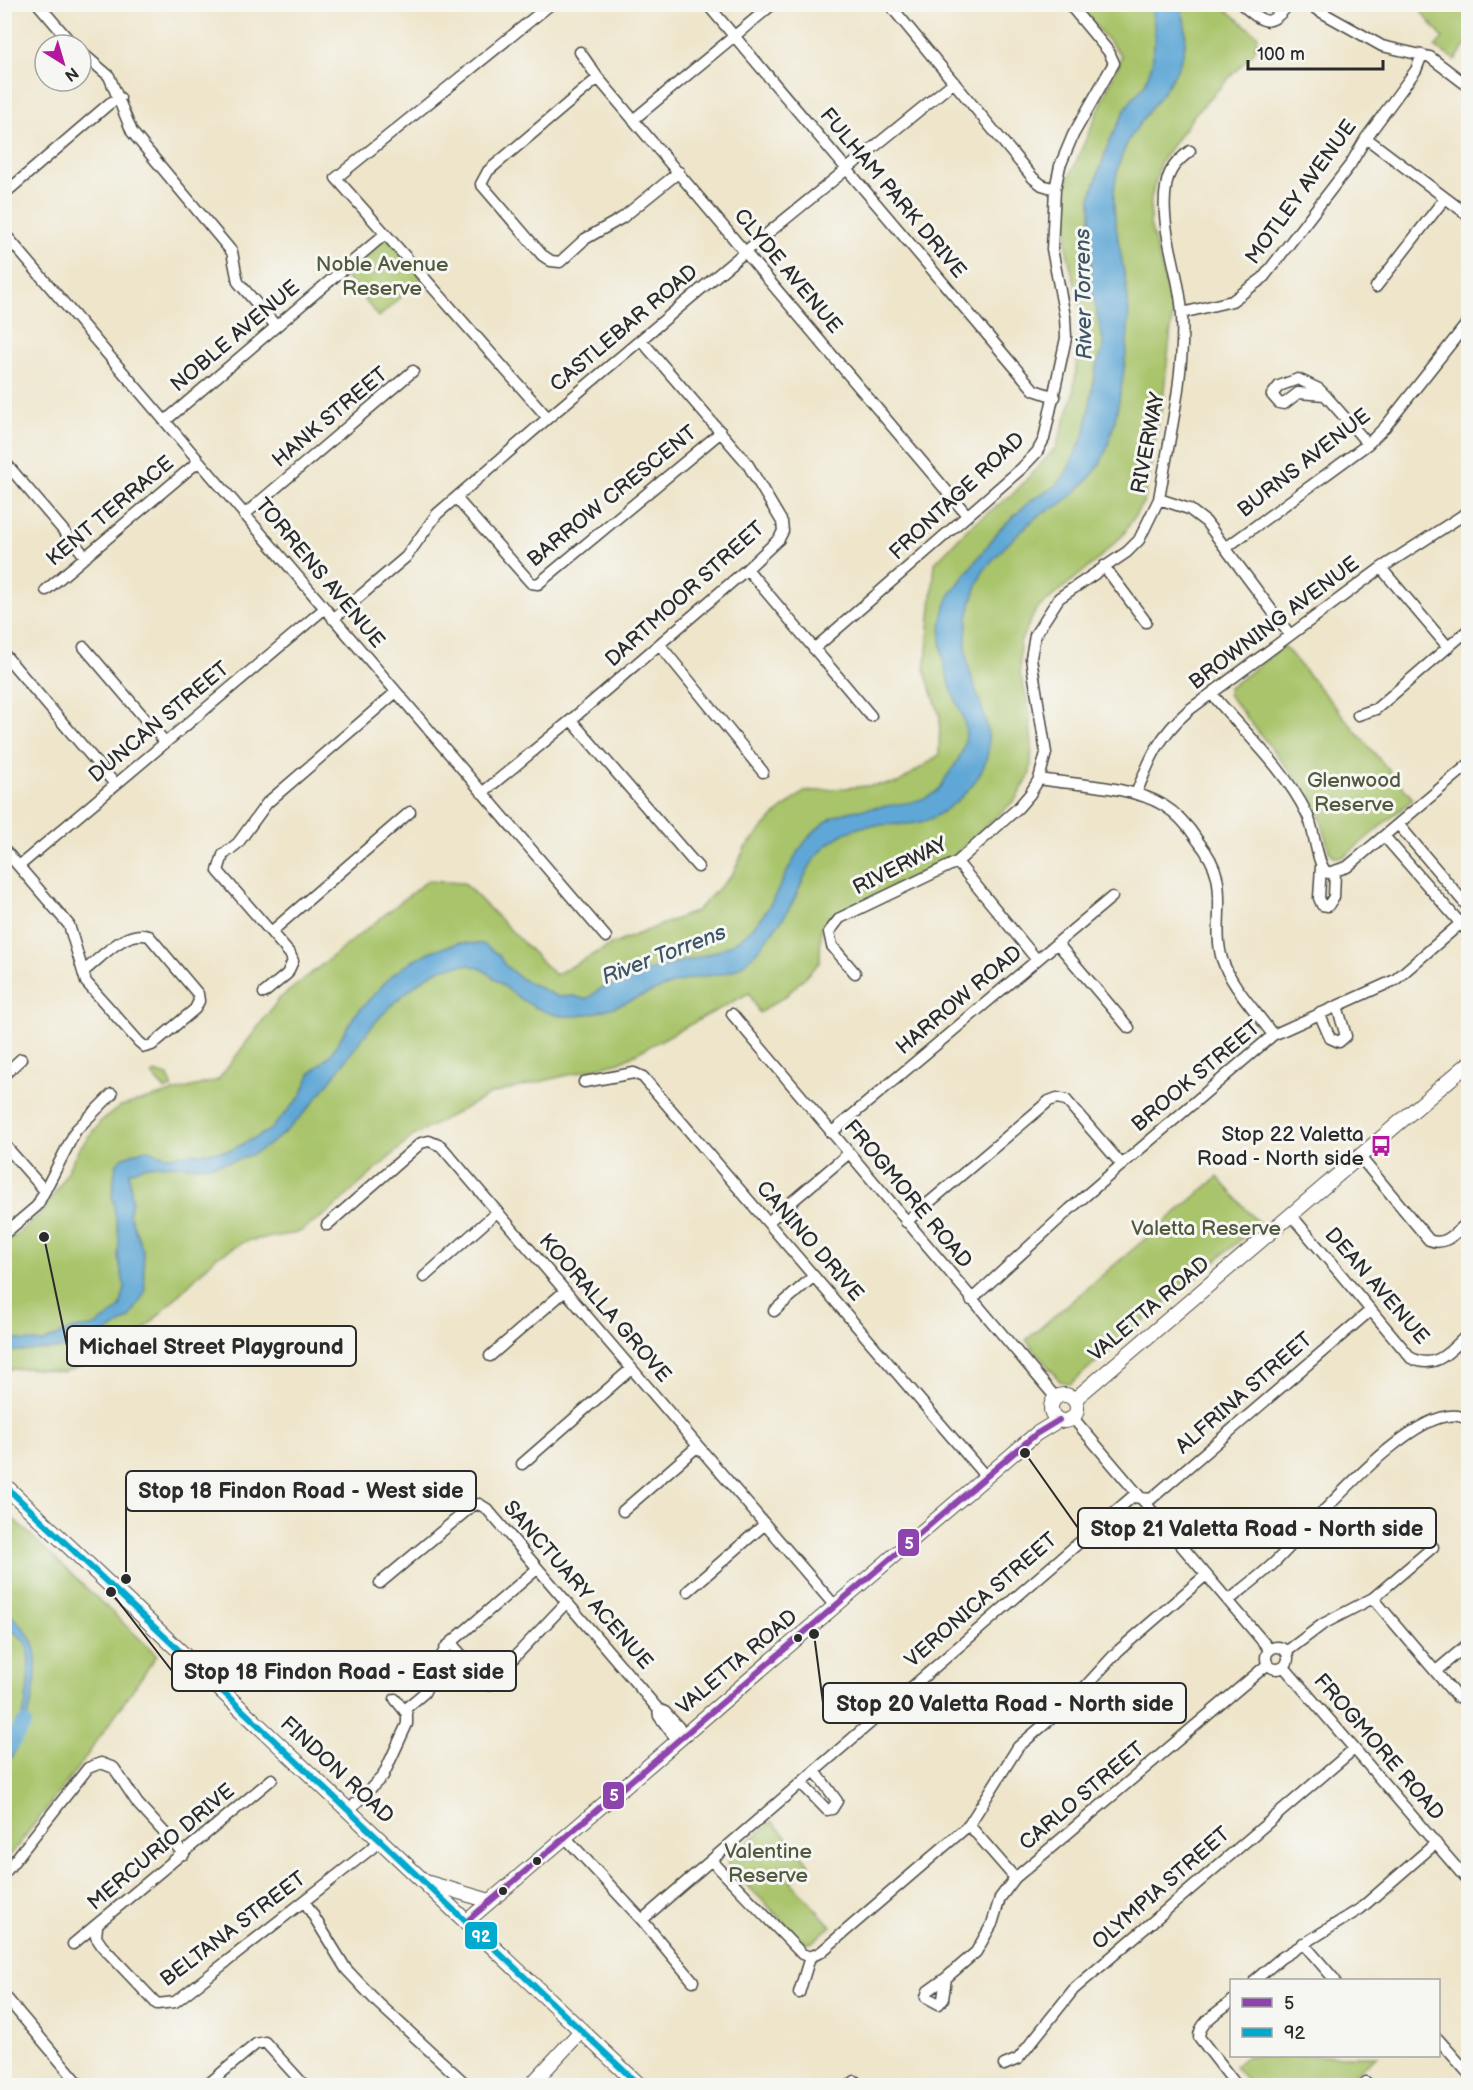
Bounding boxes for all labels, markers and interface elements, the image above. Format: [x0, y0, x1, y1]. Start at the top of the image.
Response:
north arrow [33, 33, 93, 93]
scale bar [1248, 33, 1383, 71]
text: 100 m [1257, 44, 1305, 65]
text: N [61, 63, 82, 85]
street label: FULHAM PARK DRIVE [815, 103, 971, 283]
street label: MOTLEY AVENUE [1240, 115, 1362, 269]
street label: CLYDE AVENUE [729, 204, 847, 338]
water label: River Torrens [1069, 228, 1099, 360]
park label: Noble Avenue Reserve [316, 252, 448, 301]
street label: CASTLEBAR ROAD [545, 259, 703, 397]
street label: NOBLE AVENUE [165, 275, 305, 397]
street label: HANK STREET [267, 361, 393, 473]
street label: RIVERWAY [1126, 390, 1170, 496]
street label: BURNS AVENUE [1233, 403, 1375, 523]
street label: BARROW CRESCENT [522, 420, 702, 572]
street label: FRONTAGE ROAD [884, 427, 1030, 565]
street label: KENT TERRACE [41, 451, 179, 571]
street label: TORRENS AVENUE [250, 493, 390, 653]
street label: DARTMOOR STREET [600, 516, 770, 672]
street label: BROWNING AVENUE [1184, 551, 1364, 695]
street label: DUNCAN STREET [84, 656, 235, 788]
park label: Glenwood Reserve [1307, 768, 1401, 817]
street label: RIVERWAY [849, 831, 952, 900]
water label: River Torrens [598, 919, 730, 991]
street label: HARROW ROAD [891, 940, 1027, 1060]
street label: BROOK STREET [1127, 1015, 1266, 1137]
street label: FROGMORE ROAD [839, 1115, 977, 1273]
place label: Stop 22 Valetta Road - North side [1197, 1122, 1364, 1171]
bus stop icon: Stop 22 Valetta Road - North side [1369, 1134, 1393, 1158]
street label: CANINO DRIVE [751, 1176, 869, 1306]
park label: Valetta Reserve [1131, 1216, 1281, 1241]
street label: DEAN AVENUE [1320, 1223, 1434, 1349]
street label: KOORALLA GROVE [534, 1229, 676, 1387]
street label: VALETTA ROAD [1083, 1251, 1215, 1367]
callout: Michael Street Playground [67, 1326, 356, 1366]
street label: ALFRINA STREET [1171, 1327, 1318, 1459]
text: Michael Street Playground [78, 1334, 344, 1361]
callout: Stop 18 Findon Road - West side [126, 1471, 476, 1511]
text: Stop 18 Findon Road - West side [138, 1478, 464, 1505]
street label: SANCTUARY ACENUE [498, 1496, 658, 1674]
callout: Stop 21 Valetta Road - North side [1078, 1508, 1436, 1548]
text: Stop 21 Valetta Road - North side [1090, 1516, 1424, 1543]
street label: VERONICA STREET [900, 1527, 1062, 1673]
line badge: 5 [897, 1528, 920, 1557]
text: 5 [904, 1535, 914, 1554]
street label: VALETTA ROAD [671, 1604, 803, 1720]
unlabelled marker [792, 1632, 804, 1644]
callout: Stop 18 Findon Road - East side [172, 1651, 516, 1691]
text: Stop 18 Findon Road - East side [184, 1659, 504, 1686]
street label: FROGMORE ROAD [1309, 1669, 1449, 1825]
callout: Stop 20 Valetta Road - North side [823, 1683, 1186, 1723]
text: Stop 20 Valetta Road - North side [836, 1691, 1174, 1718]
street label: FINDON ROAD [275, 1711, 399, 1829]
street label: CARLO STREET [1014, 1736, 1150, 1856]
street label: MERCURIO DRIVE [83, 1778, 239, 1916]
line badge: 5 [602, 1781, 625, 1810]
text: 5 [609, 1787, 619, 1806]
street label: OLYMPIA STREET [1087, 1821, 1235, 1955]
park label: Valentine Reserve [724, 1839, 812, 1888]
unlabelled marker [531, 1855, 543, 1867]
street label: BELTANA STREET [155, 1866, 311, 1992]
unlabelled marker [497, 1885, 509, 1897]
line badge: 92 [464, 1921, 498, 1950]
text: 92 [472, 1928, 491, 1947]
legend [1230, 1979, 1440, 2057]
text: 5 [1284, 1993, 1294, 2014]
text: 92 [1284, 2023, 1305, 2044]

